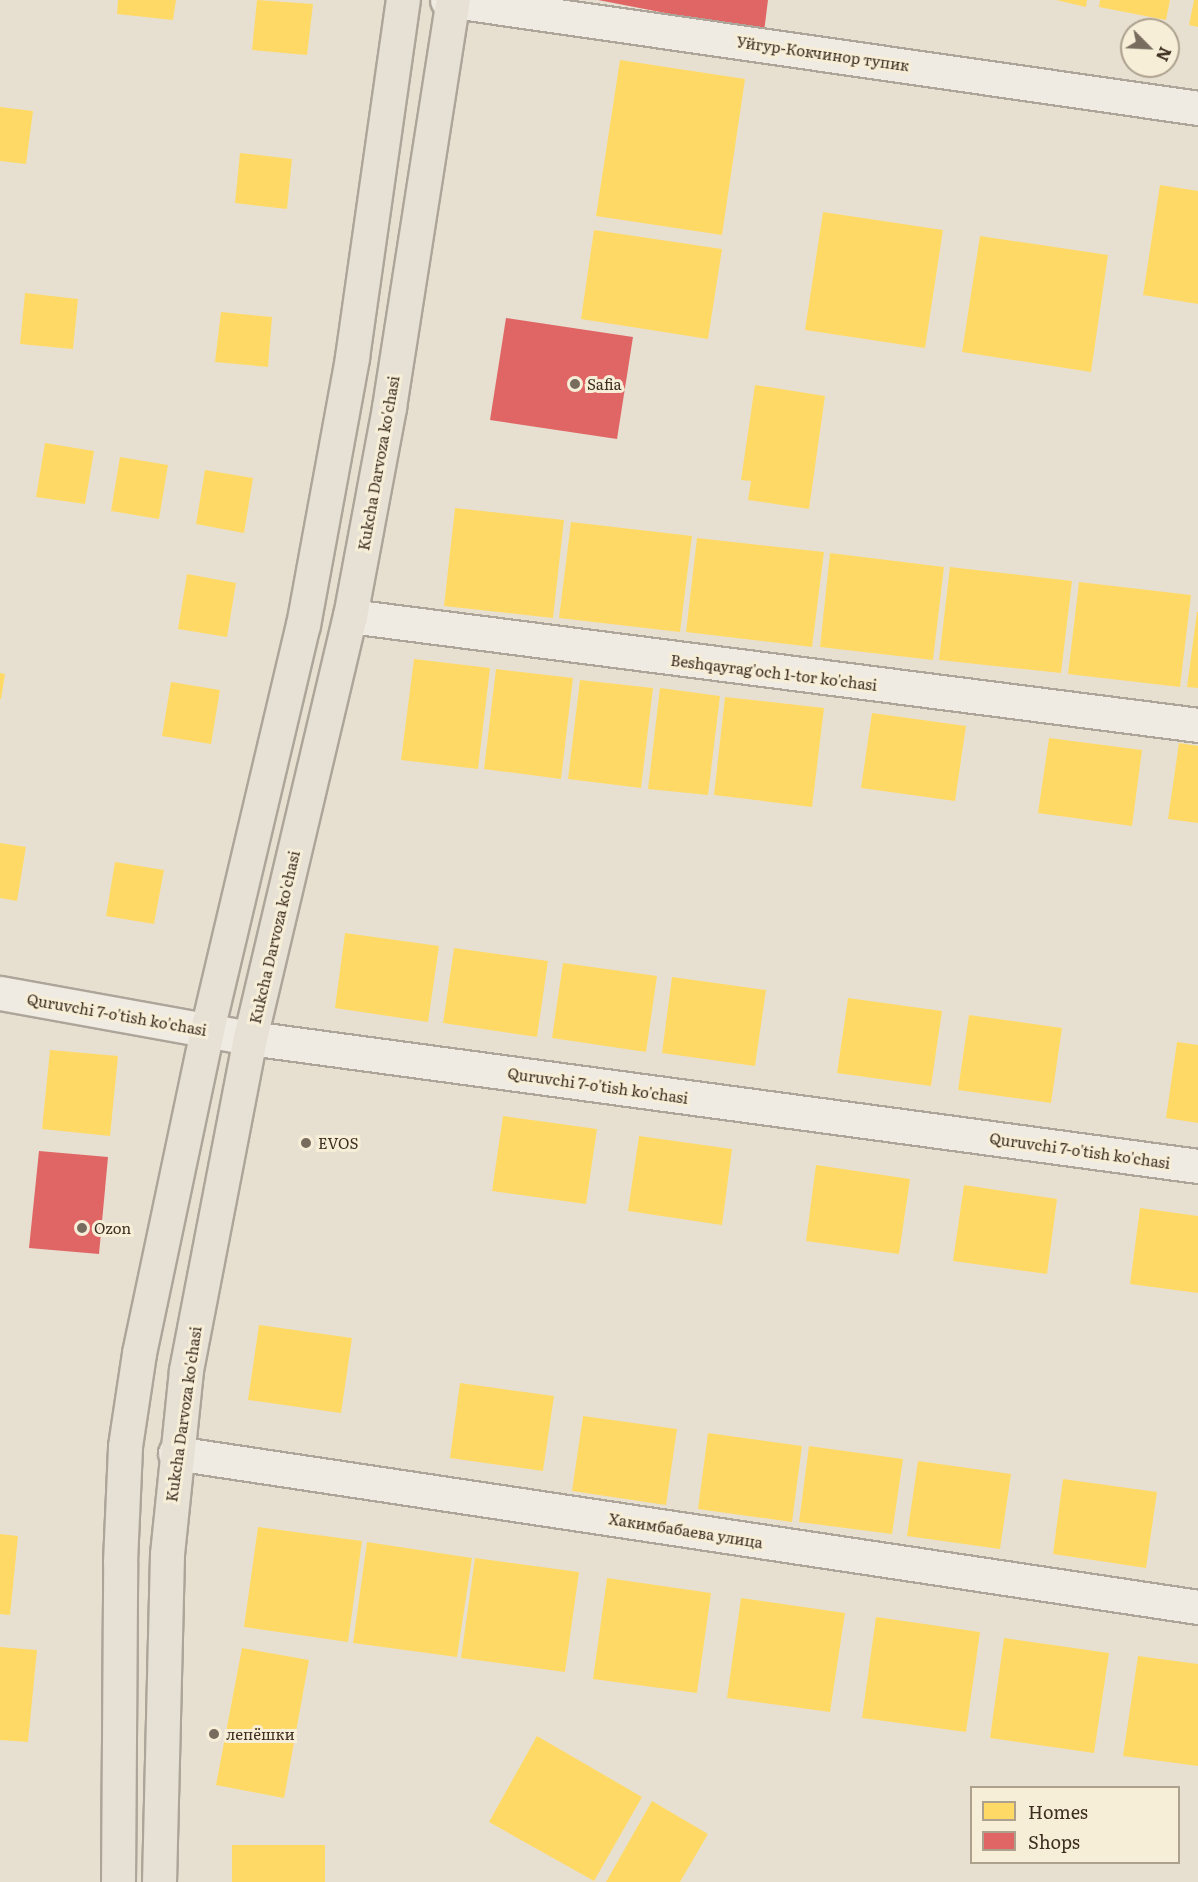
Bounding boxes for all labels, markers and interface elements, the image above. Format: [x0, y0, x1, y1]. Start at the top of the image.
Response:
north arrow [1120, 18, 1180, 78]
street label: Уйгур-Кокчинор тупик [735, 32, 911, 74]
text: N [1151, 43, 1178, 66]
street label: Kukcha Darvoza ko'chasi [354, 374, 402, 552]
place label: Safia [587, 375, 622, 393]
marker: Safia [568, 377, 582, 391]
street label: Beshqayrag'och 1-tor ko'chasi [670, 650, 878, 694]
street label: Kukcha Darvoza ko'chasi [245, 849, 303, 1025]
street label: Quruvchi 7-o'tish ko'chasi [26, 989, 208, 1039]
street label: Quruvchi 7-o'tish ko'chasi [506, 1063, 690, 1107]
street label: Quruvchi 7-o'tish ko'chasi [988, 1128, 1172, 1172]
place label: EVOS [318, 1134, 358, 1152]
marker: EVOS [299, 1136, 313, 1150]
place label: Ozon [94, 1219, 131, 1237]
marker: Ozon [75, 1221, 89, 1235]
street label: Kukcha Darvoza ko'chasi [162, 1325, 204, 1503]
street label: Хакимбабаева улица [608, 1509, 764, 1551]
place label: лепёшки [226, 1725, 295, 1743]
marker: лепёшки [207, 1727, 221, 1741]
legend [970, 1786, 1180, 1864]
text: Homes [1028, 1798, 1088, 1825]
text: Shops [1028, 1828, 1080, 1855]

